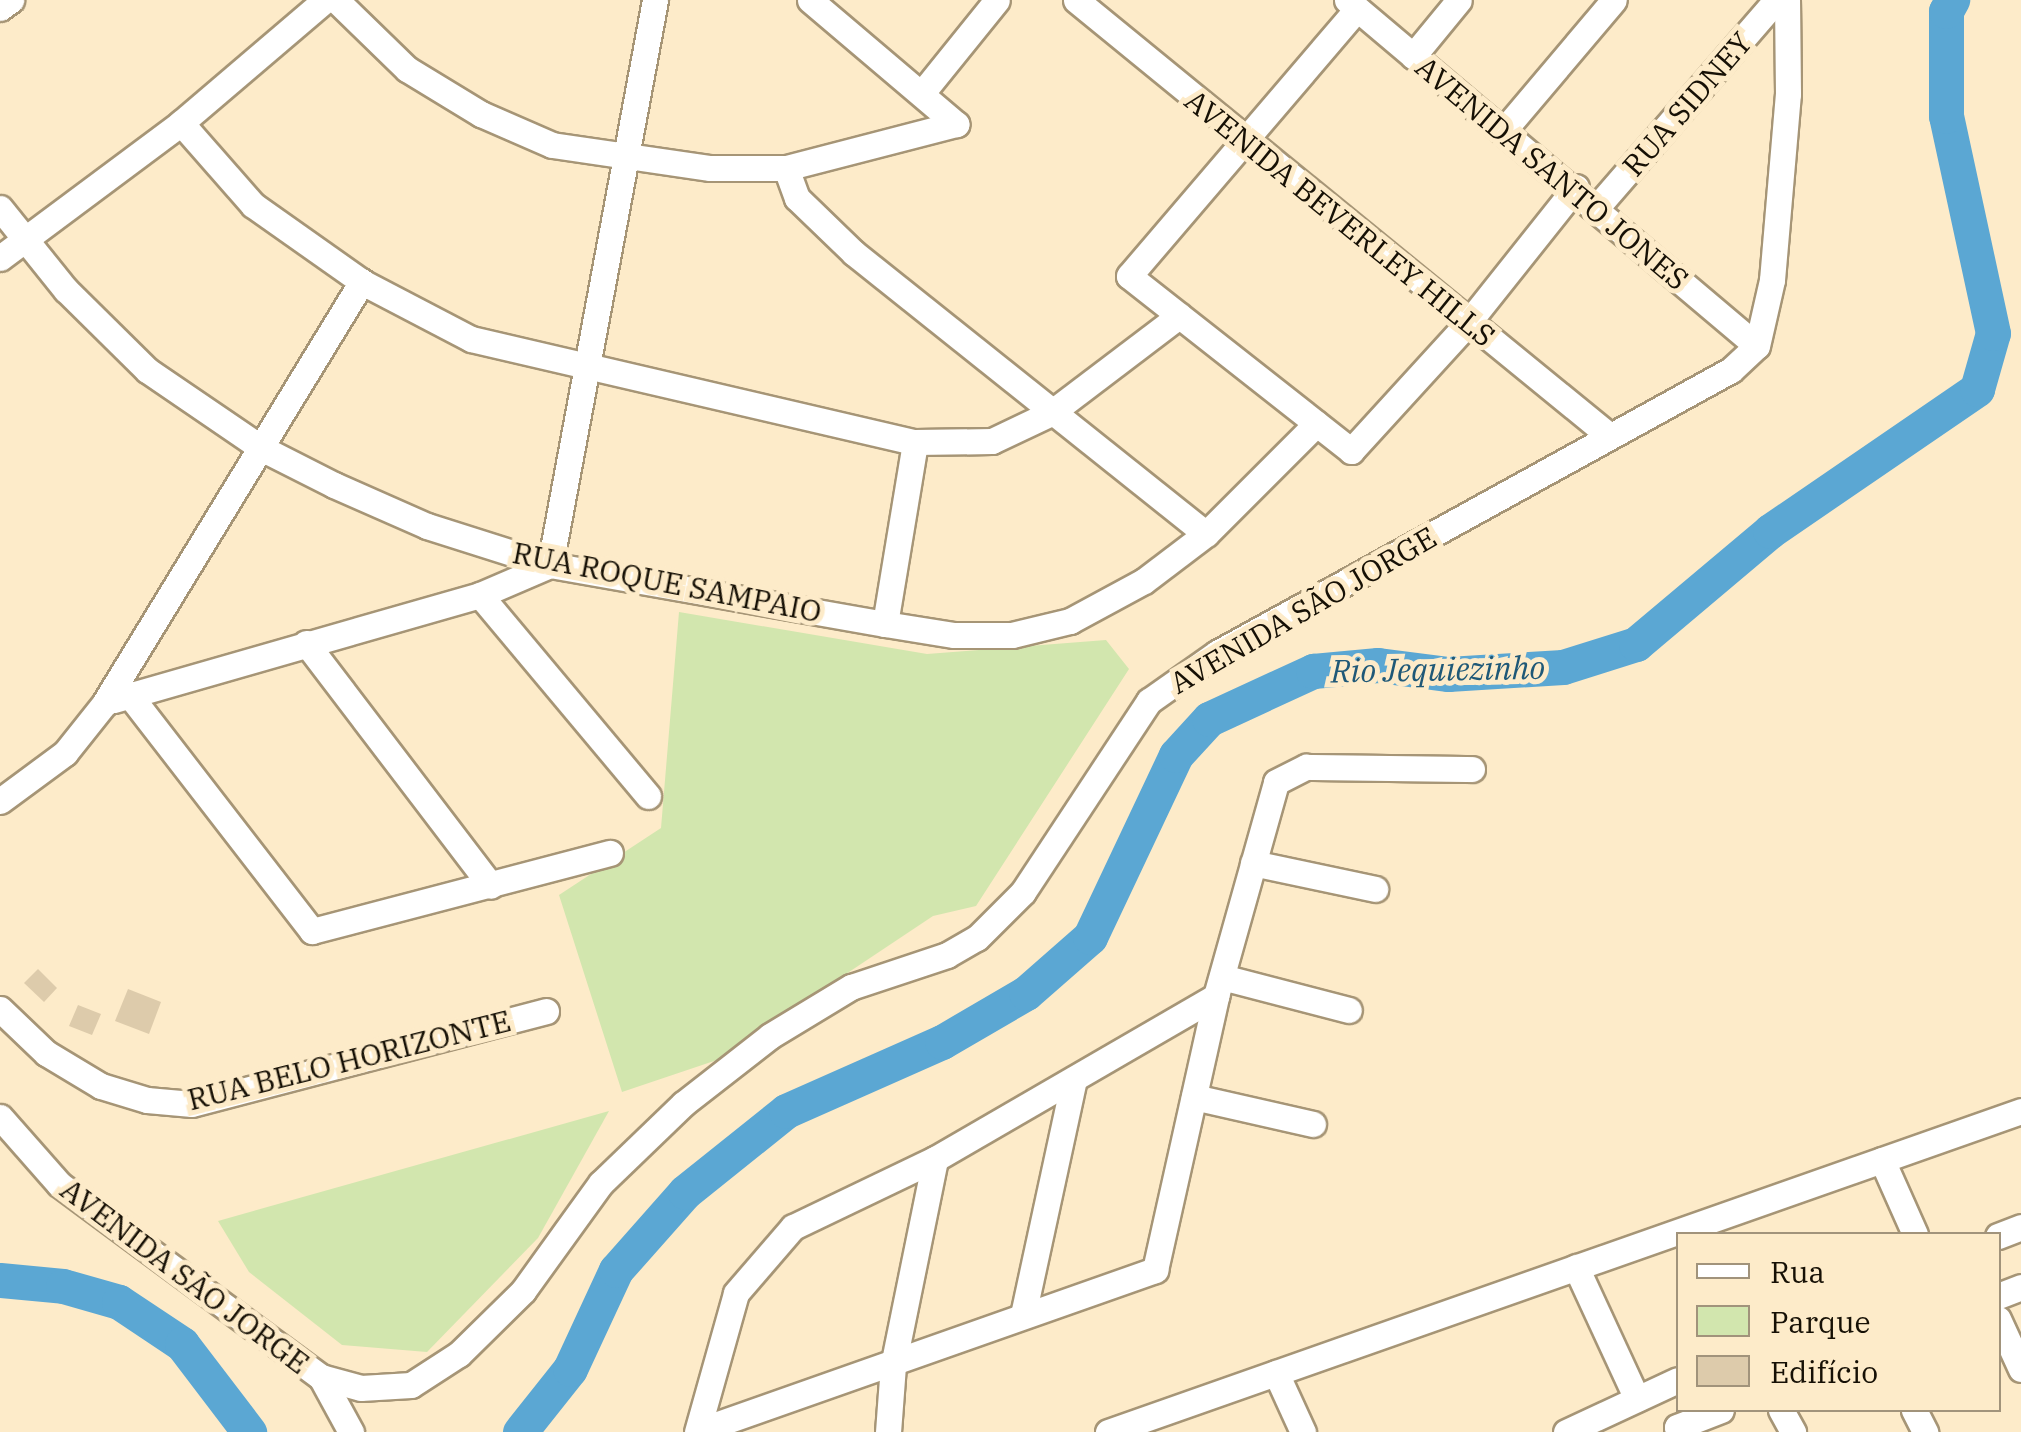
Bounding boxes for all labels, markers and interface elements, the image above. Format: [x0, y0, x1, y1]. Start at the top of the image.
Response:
street label: RUA SIDNEY [1615, 25, 1759, 183]
street label: AVENIDA SANTO JONES [1409, 49, 1695, 297]
street label: AVENIDA BEVERLEY HILLS [1178, 82, 1502, 354]
street label: AVENIDA SÃO JORGE [1163, 519, 1443, 701]
street label: RUA ROQUE SAMPAIO [509, 534, 825, 630]
water label: Rio Jequiezinho [1330, 648, 1546, 690]
street label: RUA BELO HORIZONTE [184, 1002, 514, 1118]
street label: AVENIDA SÃO JORGE [54, 1171, 316, 1381]
legend [1676, 1232, 2001, 1412]
text: Rua [1770, 1252, 1825, 1291]
text: Parque [1770, 1302, 1871, 1341]
text: Edifício [1770, 1352, 1878, 1391]

